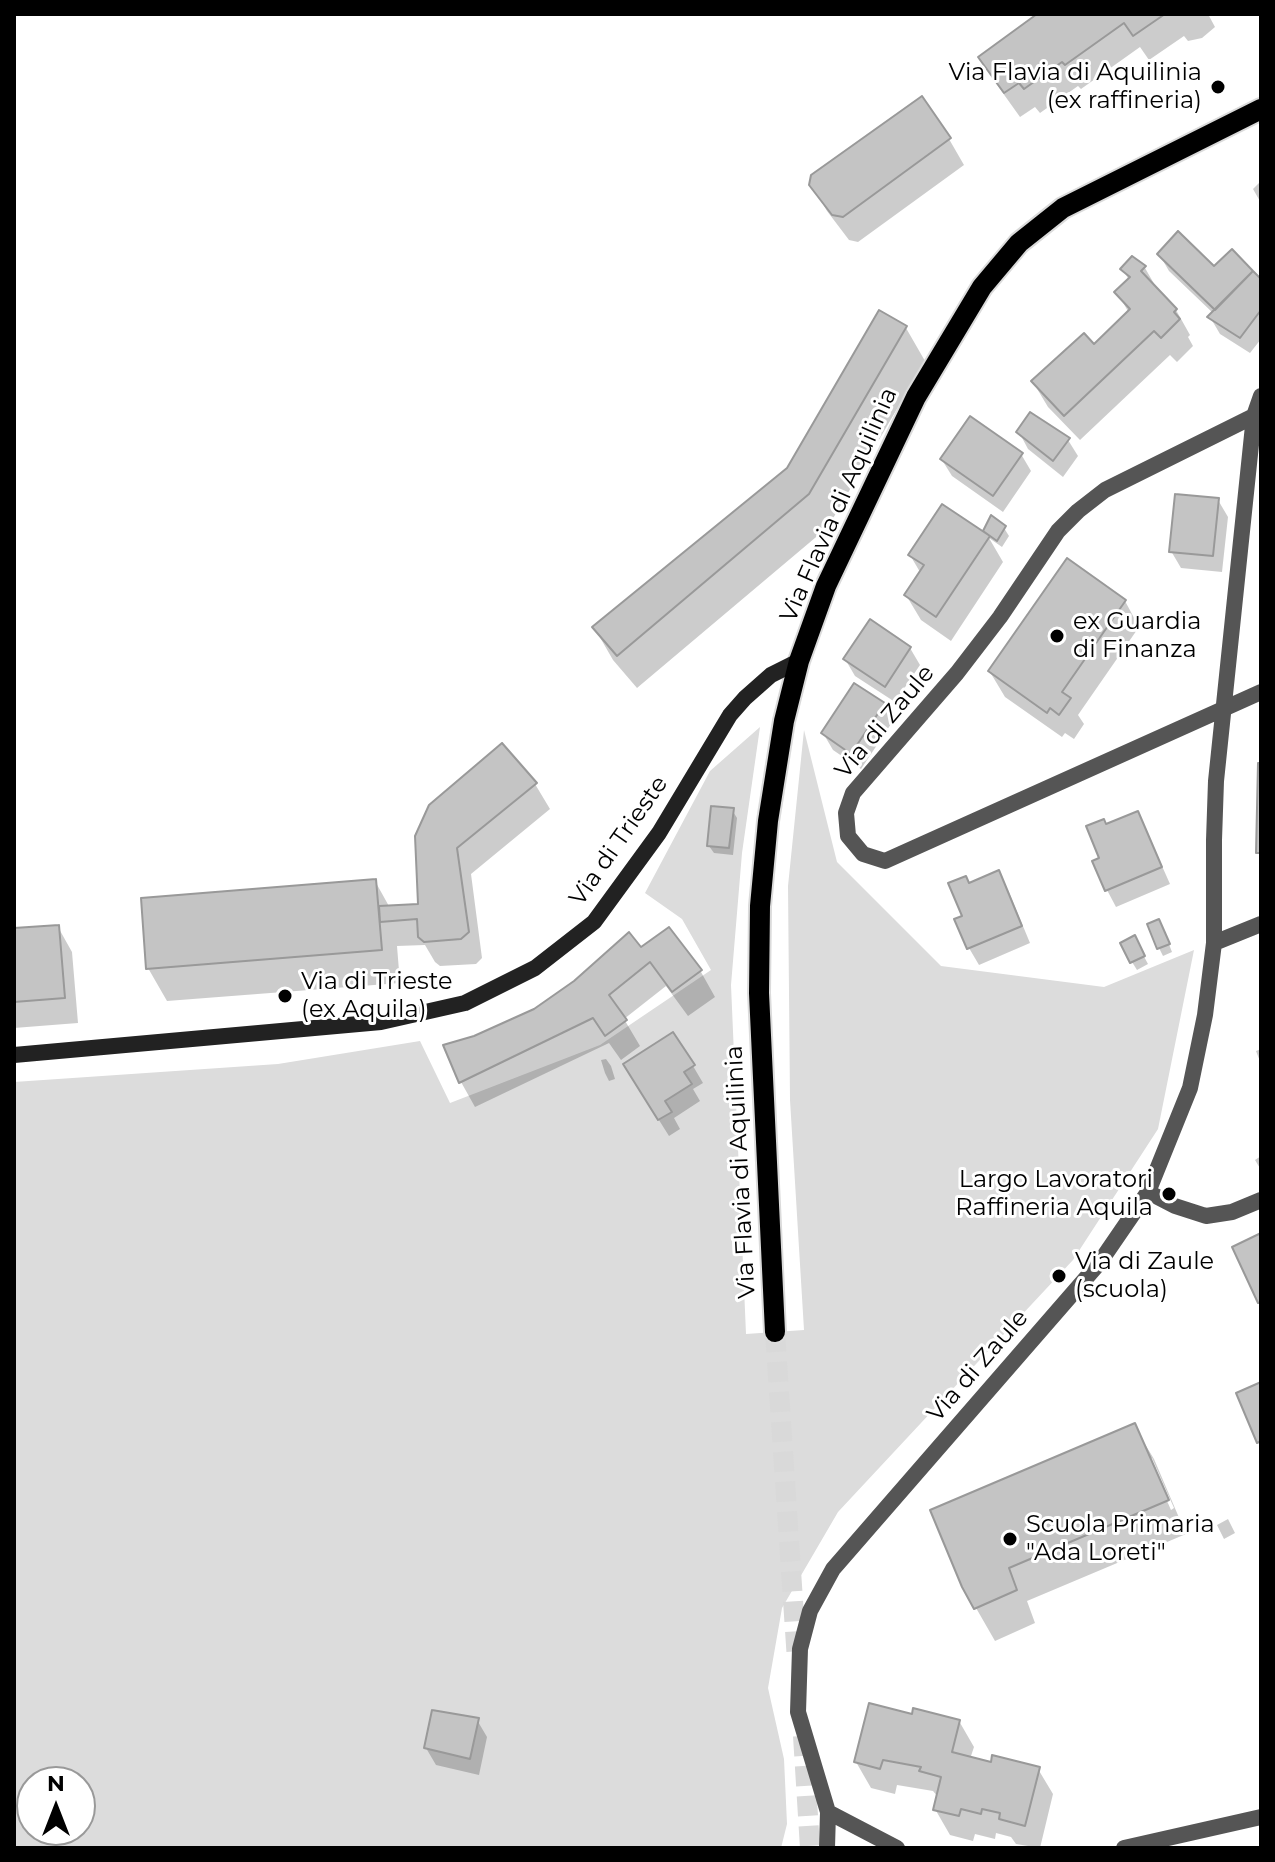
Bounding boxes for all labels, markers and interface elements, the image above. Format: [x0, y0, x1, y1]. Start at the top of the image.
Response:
place label: Via Flavia di Aquilinia (ex raffineria) [949, 59, 1202, 115]
marker: Via Flavia di Aquilinia (ex raffineria) [1209, 78, 1227, 96]
street label: Via Flavia di Aquilinia [774, 383, 904, 627]
place label: ex Guardia di Finanza [1073, 608, 1201, 664]
marker: ex Guardia di Finanza [1048, 627, 1066, 645]
street label: Via di Zaule [829, 659, 941, 785]
street label: Via di Trieste [564, 771, 674, 911]
place label: Via di Trieste (ex Aquila) [301, 968, 453, 1024]
marker: Via di Trieste (ex Aquila) [276, 987, 294, 1005]
street label: Via Flavia di Aquilinia [720, 1045, 762, 1299]
place label: Largo Lavoratori Raffineria Aquila [955, 1166, 1153, 1222]
marker: Largo Lavoratori Raffineria Aquila [1160, 1185, 1178, 1203]
place label: Via di Zaule (scuola) [1075, 1248, 1214, 1304]
marker: Via di Zaule (scuola) [1050, 1267, 1068, 1285]
street label: Via di Zaule [921, 1304, 1035, 1428]
place label: Scuola Primaria "Ada Loreti" [1026, 1511, 1215, 1567]
marker: Scuola Primaria "Ada Loreti" [1001, 1530, 1019, 1548]
north arrow [16, 1766, 96, 1846]
text: N [47, 1770, 65, 1797]

